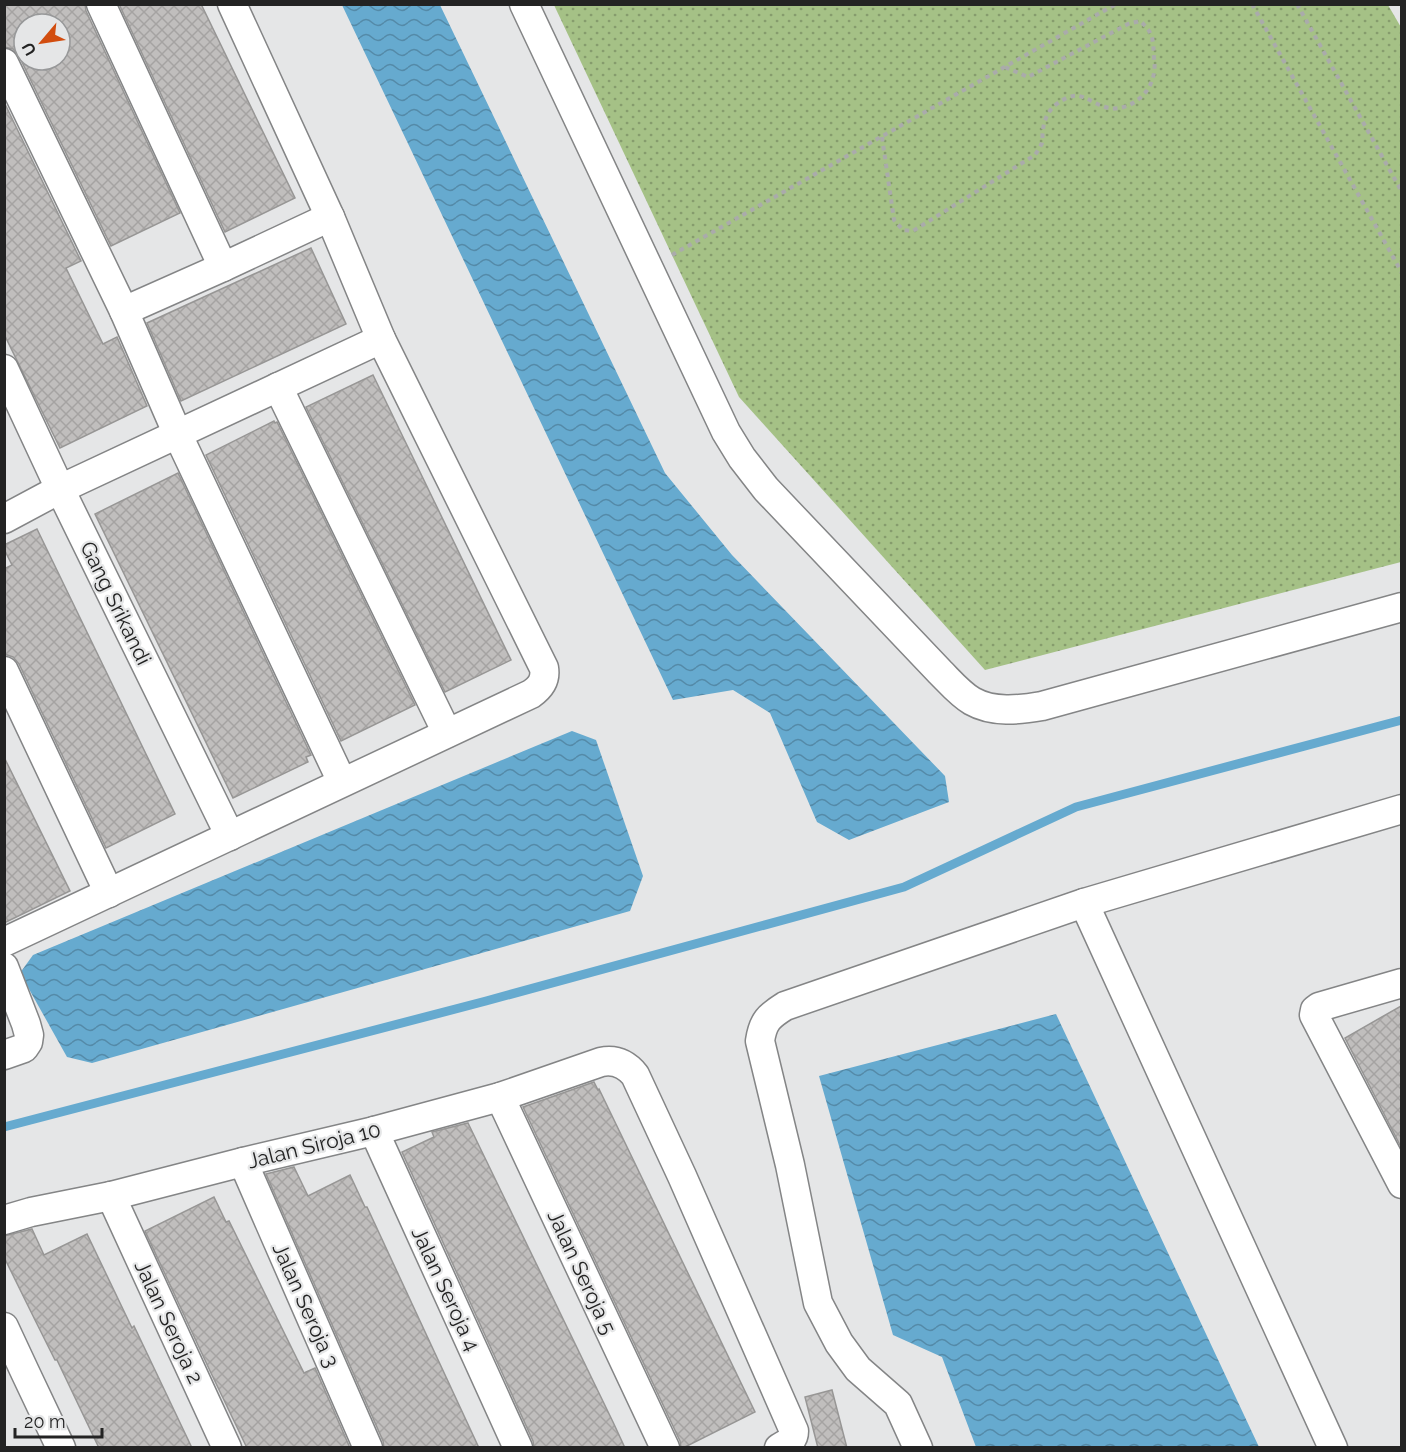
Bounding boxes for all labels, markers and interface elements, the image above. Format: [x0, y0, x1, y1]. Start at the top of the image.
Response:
north arrow [12, 12, 72, 72]
text: U [18, 39, 41, 59]
street label: Gang Srikandi [75, 537, 157, 669]
street label: Jalan Siroja 10 [245, 1116, 383, 1174]
street label: Jalan Seroja 5 [542, 1206, 622, 1338]
street label: Jalan Seroja 4 [406, 1223, 486, 1355]
street label: Jalan Seroja 3 [267, 1239, 345, 1371]
street label: Jalan Seroja 2 [130, 1256, 208, 1388]
scale bar [15, 1401, 102, 1439]
text: 20 m [24, 1411, 66, 1432]

